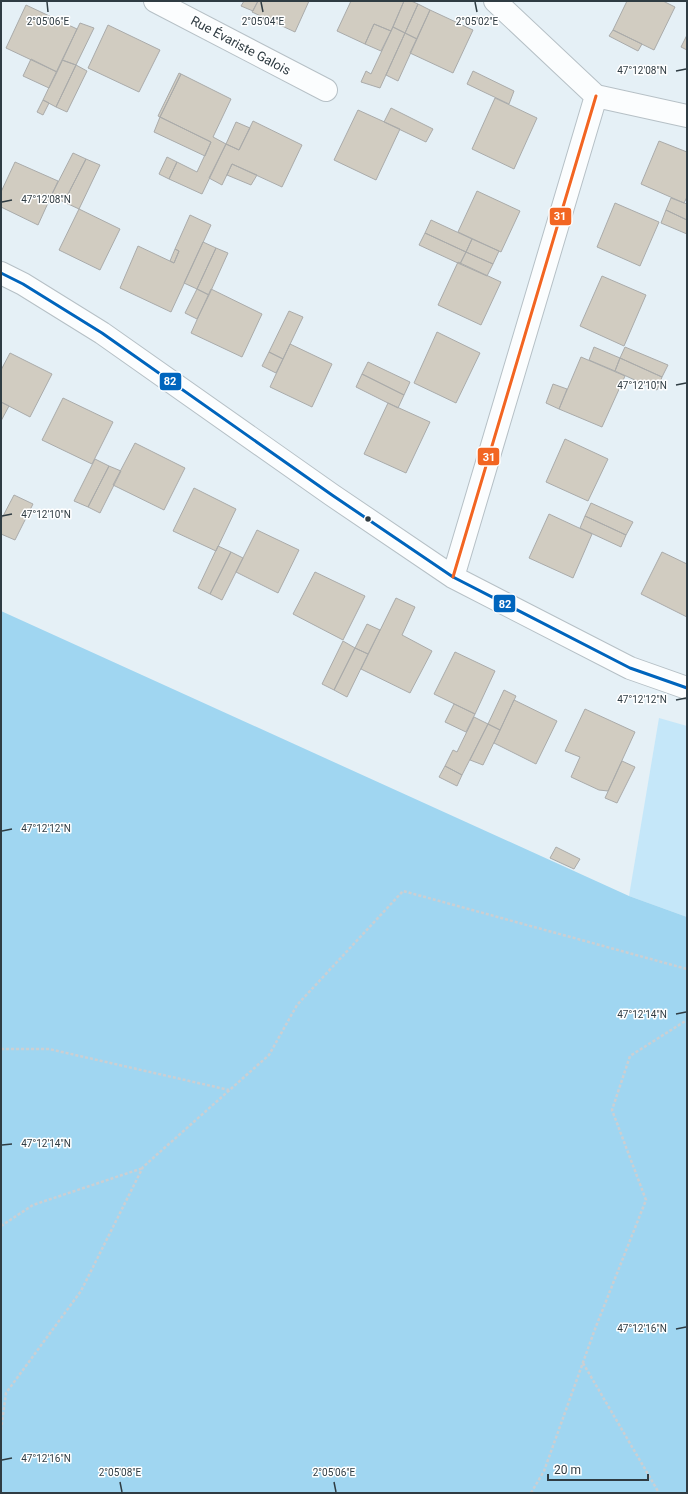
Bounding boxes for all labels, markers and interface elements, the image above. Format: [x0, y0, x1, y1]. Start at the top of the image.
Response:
street label: Rue Évariste Galois [188, 13, 293, 78]
text: 2°05'06"E [27, 16, 70, 27]
text: 2°05'04"E [242, 16, 285, 27]
text: 2°05'02"E [456, 16, 499, 27]
text: 47°12'08"N [617, 65, 667, 76]
text: 47°12'08"N [21, 194, 71, 205]
line badge: 31 [549, 207, 572, 226]
text: 31 [554, 210, 566, 223]
line badge: 82 [159, 372, 182, 391]
text: 82 [164, 375, 176, 388]
text: 47°12'10"N [617, 380, 667, 391]
line badge: 31 [477, 447, 500, 466]
text: 31 [483, 451, 495, 464]
text: 47°12'10"N [21, 509, 71, 520]
unlabelled marker [363, 514, 373, 524]
line badge: 82 [493, 594, 516, 613]
text: 82 [499, 598, 511, 611]
text: 47°12'12"N [617, 694, 667, 705]
text: 47°12'12"N [21, 823, 71, 834]
text: 47°12'14"N [617, 1009, 667, 1020]
text: 47°12'14"N [21, 1138, 71, 1149]
text: 47°12'16"N [617, 1323, 667, 1334]
text: 47°12'16"N [21, 1453, 71, 1464]
scale bar [548, 1456, 648, 1482]
text: 20 m [554, 1463, 581, 1477]
text: 2°05'08"E [99, 1467, 142, 1478]
text: 2°05'06"E [313, 1467, 356, 1478]

